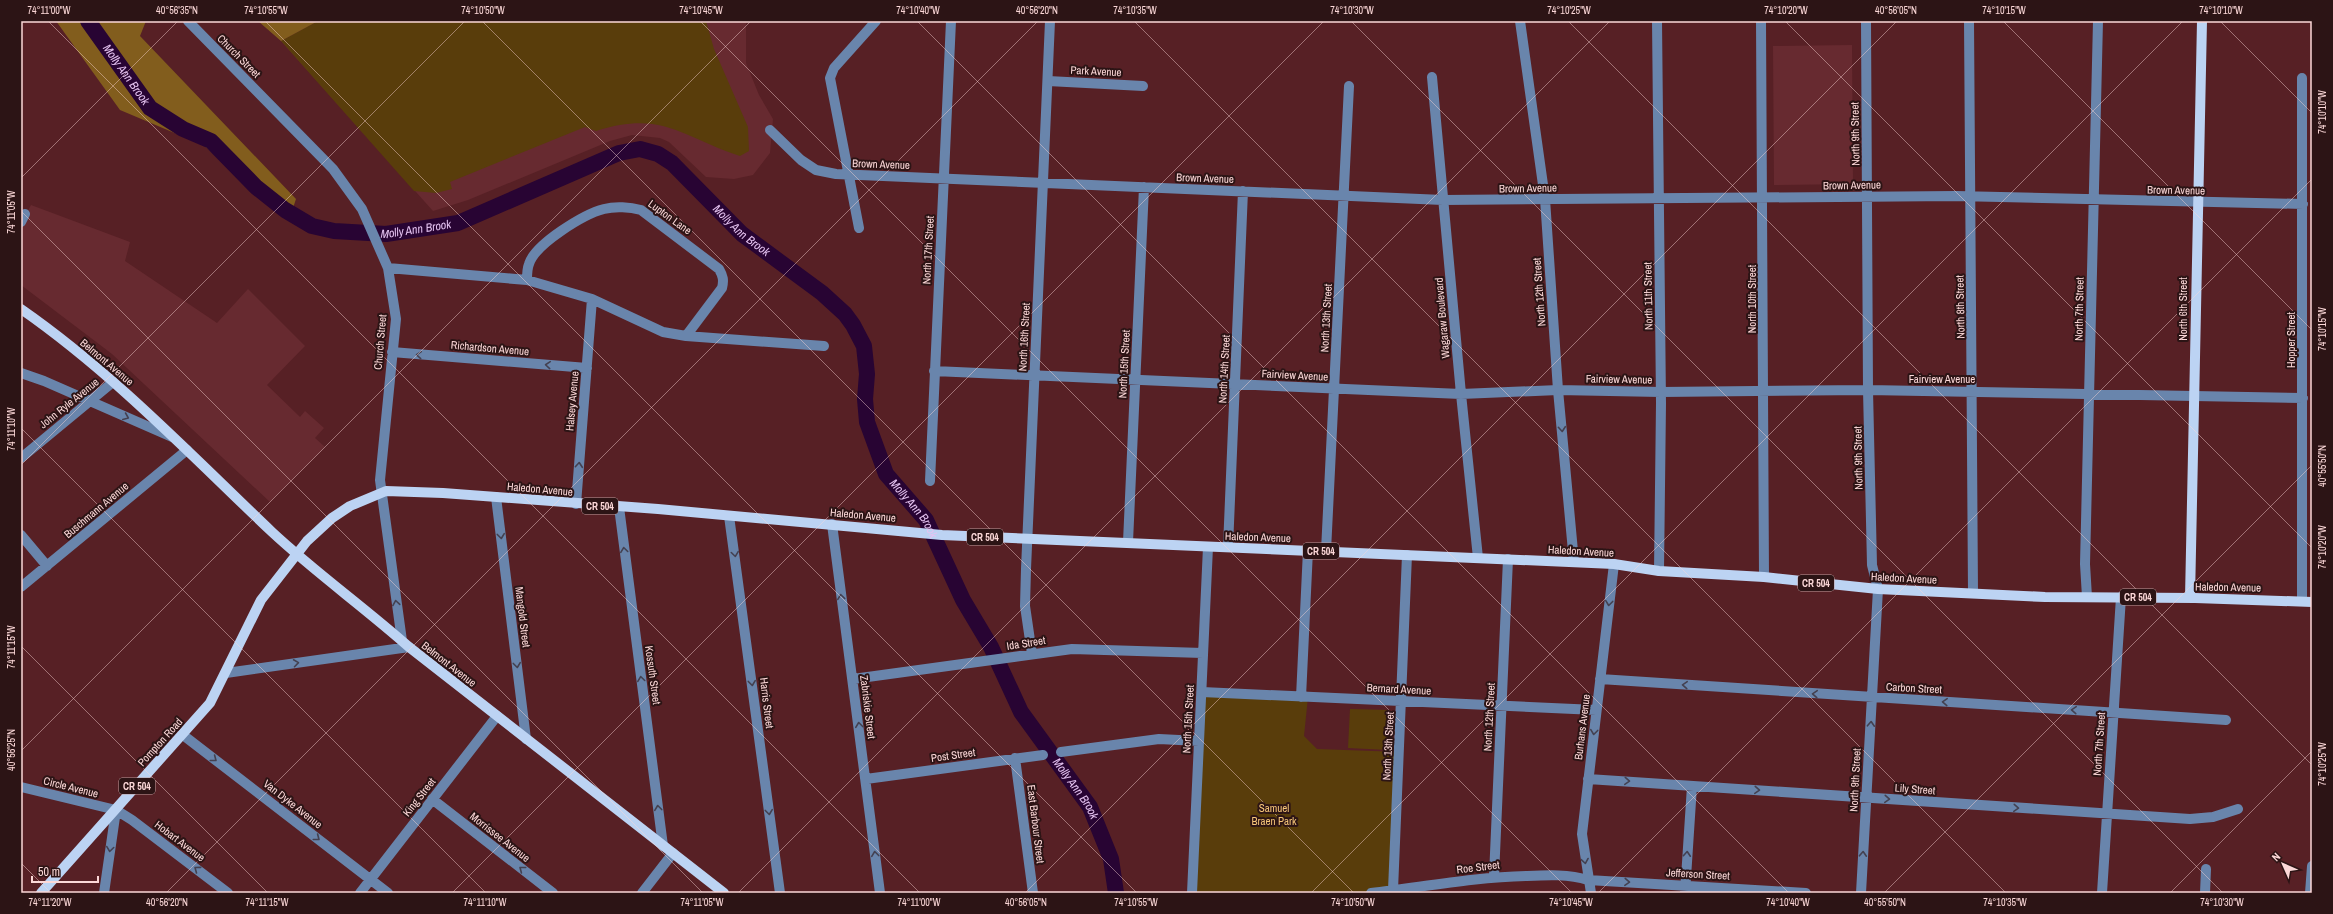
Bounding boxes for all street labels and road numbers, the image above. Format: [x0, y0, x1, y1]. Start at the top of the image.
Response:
street label: Church Street [214, 31, 264, 81]
street label: Park Avenue [1070, 63, 1122, 79]
street label: North 9th Street [1847, 102, 1863, 166]
street label: Brown Avenue [852, 156, 910, 172]
street label: Brown Avenue [1176, 170, 1234, 186]
street label: Brown Avenue [1823, 177, 1881, 193]
street label: Brown Avenue [1499, 180, 1557, 196]
street label: Brown Avenue [2147, 182, 2205, 198]
street label: Lupton Lane [646, 197, 694, 237]
street label: North 17th Street [919, 215, 937, 285]
street label: North 12th Street [1530, 257, 1548, 327]
street label: North 11th Street [1640, 261, 1656, 330]
street label: North 10th Street [1745, 264, 1759, 333]
street label: North 8th Street [1952, 275, 1968, 339]
street label: Wagaraw Boulevard [1432, 277, 1452, 359]
street label: North 7th Street [2071, 277, 2087, 341]
street label: North 6th Street [2176, 277, 2190, 341]
street label: North 13th Street [1317, 283, 1335, 353]
street label: North 16th Street [1015, 302, 1033, 372]
street label: Hopper Street [2284, 311, 2298, 368]
street label: Church Street [371, 313, 389, 370]
street label: North 15th Street [1115, 329, 1133, 399]
street label: North 14th Street [1215, 334, 1233, 404]
street label: Belmont Avenue [77, 336, 137, 388]
street label: Richardson Avenue [450, 338, 530, 358]
street label: Fairview Avenue [1261, 366, 1329, 384]
street label: Halsey Avenue [562, 370, 582, 432]
street label: Fairview Avenue [1586, 371, 1652, 387]
street label: Fairview Avenue [1909, 372, 1975, 386]
street label: John Ryle Avenue [36, 375, 102, 431]
street label: North 9th Street [1850, 426, 1866, 490]
street label: Buschmann Avenue [61, 479, 131, 541]
street label: Haledon Avenue [506, 479, 574, 499]
road number: CR 504 [582, 498, 618, 514]
street label: Haledon Avenue [829, 505, 897, 525]
road number: CR 504 [967, 529, 1003, 545]
street label: Haledon Avenue [1225, 529, 1291, 545]
street label: Haledon Avenue [1548, 542, 1614, 560]
road number: CR 504 [1303, 543, 1339, 559]
street label: Haledon Avenue [1871, 569, 1937, 587]
road number: CR 504 [1798, 575, 1834, 591]
street label: Haledon Avenue [2195, 579, 2261, 595]
street label: Mangold Street [512, 586, 534, 649]
road number: CR 504 [2120, 589, 2156, 605]
street label: Ida Street [1006, 633, 1047, 653]
street label: Belmont Avenue [419, 638, 479, 690]
street label: Kossuth Street [642, 645, 664, 706]
street label: Zabriskie Street [857, 674, 879, 740]
street label: Harris Street [757, 677, 777, 730]
street label: Bernard Avenue [1366, 680, 1432, 698]
street label: Carbon Street [1886, 680, 1943, 696]
street label: North 12th Street [1480, 682, 1498, 752]
street label: North 15th Street [1179, 684, 1197, 754]
street label: Burhans Avenue [1571, 693, 1593, 761]
street label: North 13th Street [1379, 711, 1397, 781]
street label: North 7th Street [2090, 711, 2108, 776]
street label: Pompton Road [135, 715, 185, 769]
street label: Post Street [930, 745, 977, 765]
street label: North 9th Street [1846, 747, 1864, 812]
street label: Circle Avenue [42, 773, 100, 801]
street label: King Street [400, 775, 439, 819]
street label: Van Dyke Avenue [261, 777, 325, 831]
road number: CR 504 [119, 778, 155, 794]
street label: Lily Street [1894, 781, 1936, 797]
street label: East Barbour Street [1024, 784, 1048, 865]
street label: Morrissee Avenue [467, 809, 533, 865]
street label: Hobart Avenue [152, 817, 208, 865]
street label: Roe Street [1456, 857, 1501, 877]
street label: Jefferson Street [1666, 865, 1731, 883]

